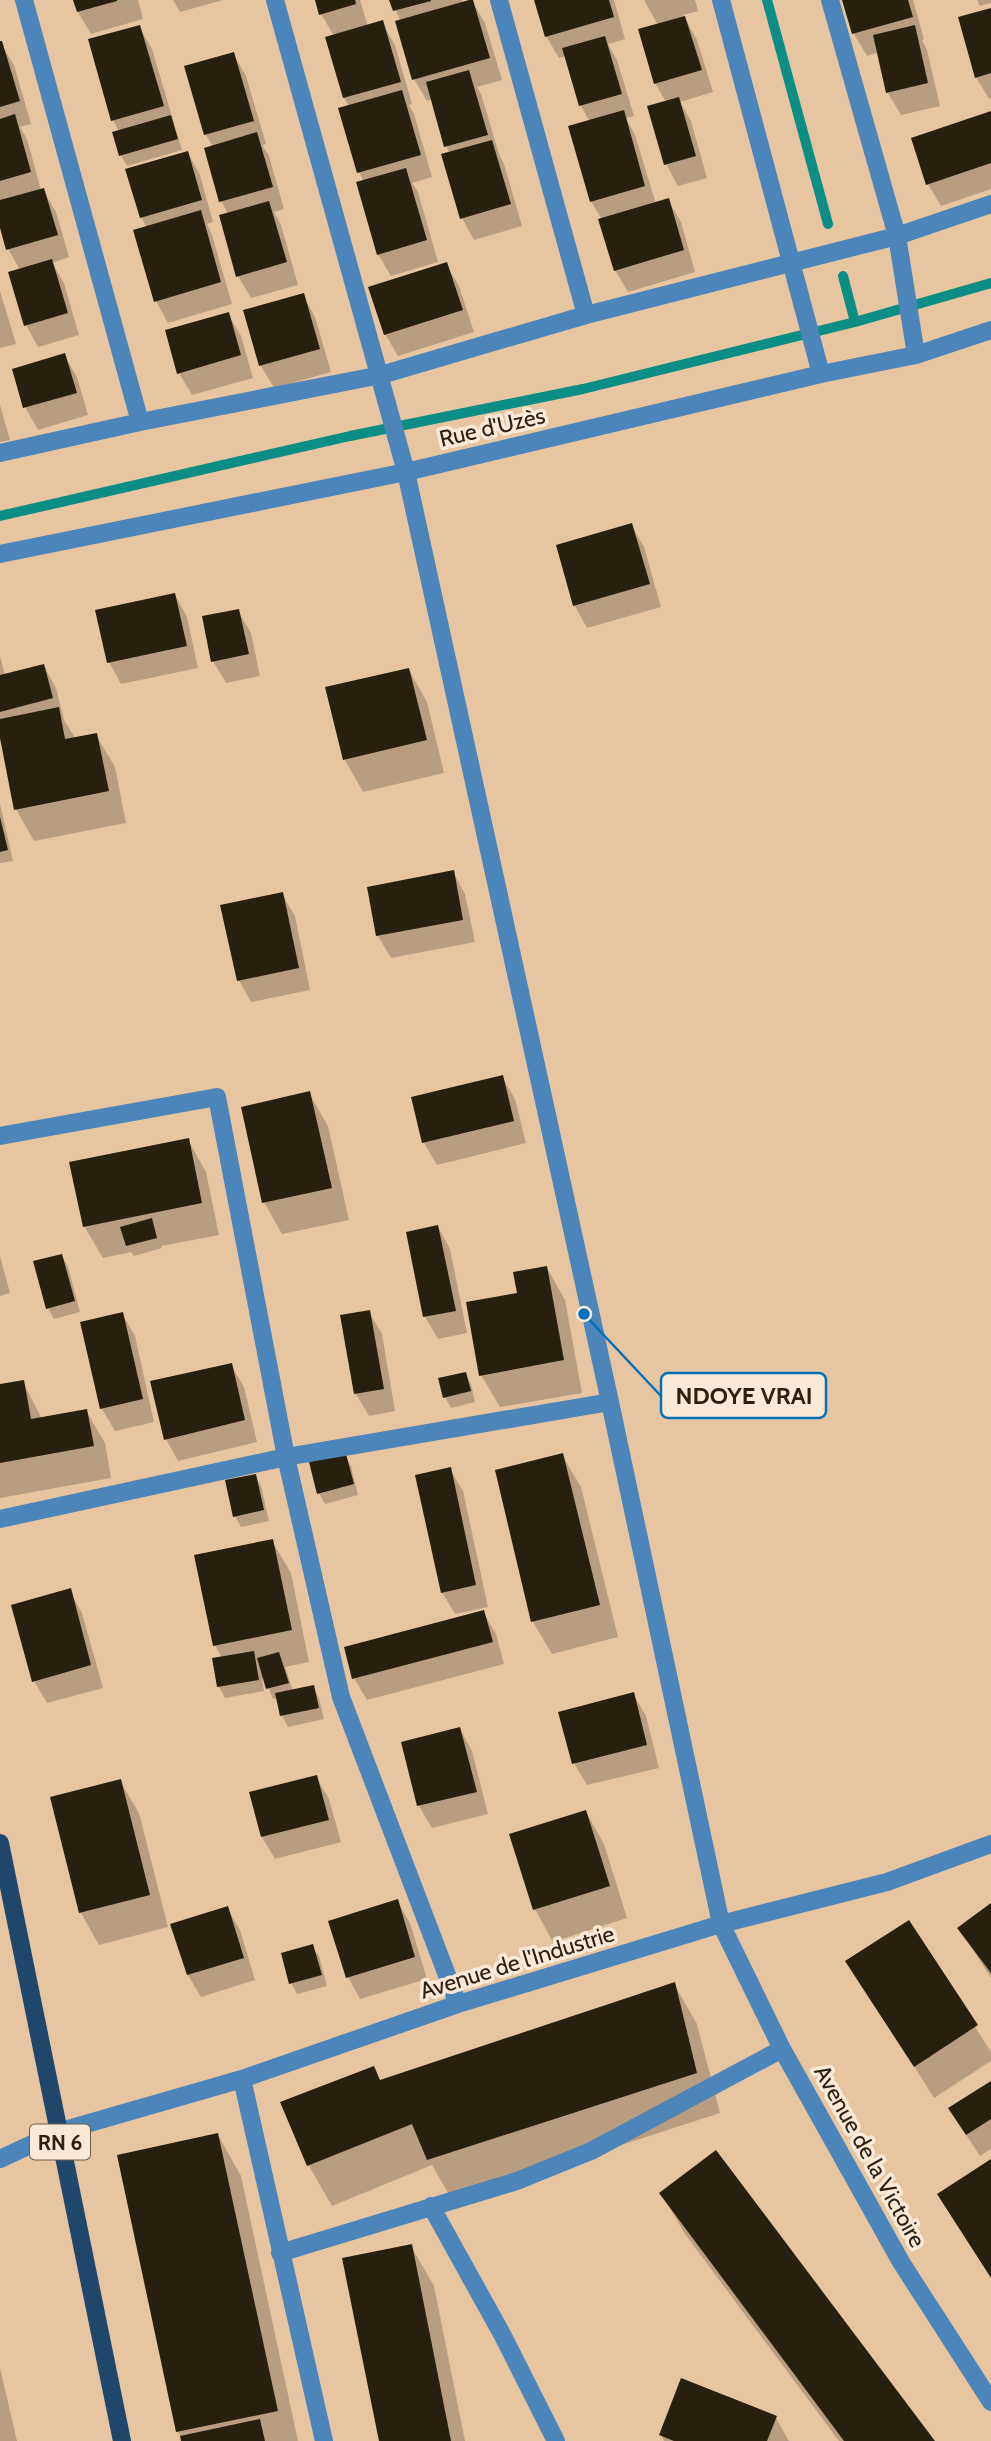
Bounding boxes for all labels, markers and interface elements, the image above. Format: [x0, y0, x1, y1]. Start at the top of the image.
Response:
street label: Rue d'Uzès [436, 401, 548, 453]
callout: NDOYE VRAI [661, 1373, 826, 1418]
text: NDOYE VRAI [675, 1381, 813, 1410]
street label: Avenue de l'Industrie [417, 1919, 618, 2005]
street label: Avenue de la Victoire [808, 2060, 932, 2252]
road number: RN 6 [30, 2124, 90, 2160]

